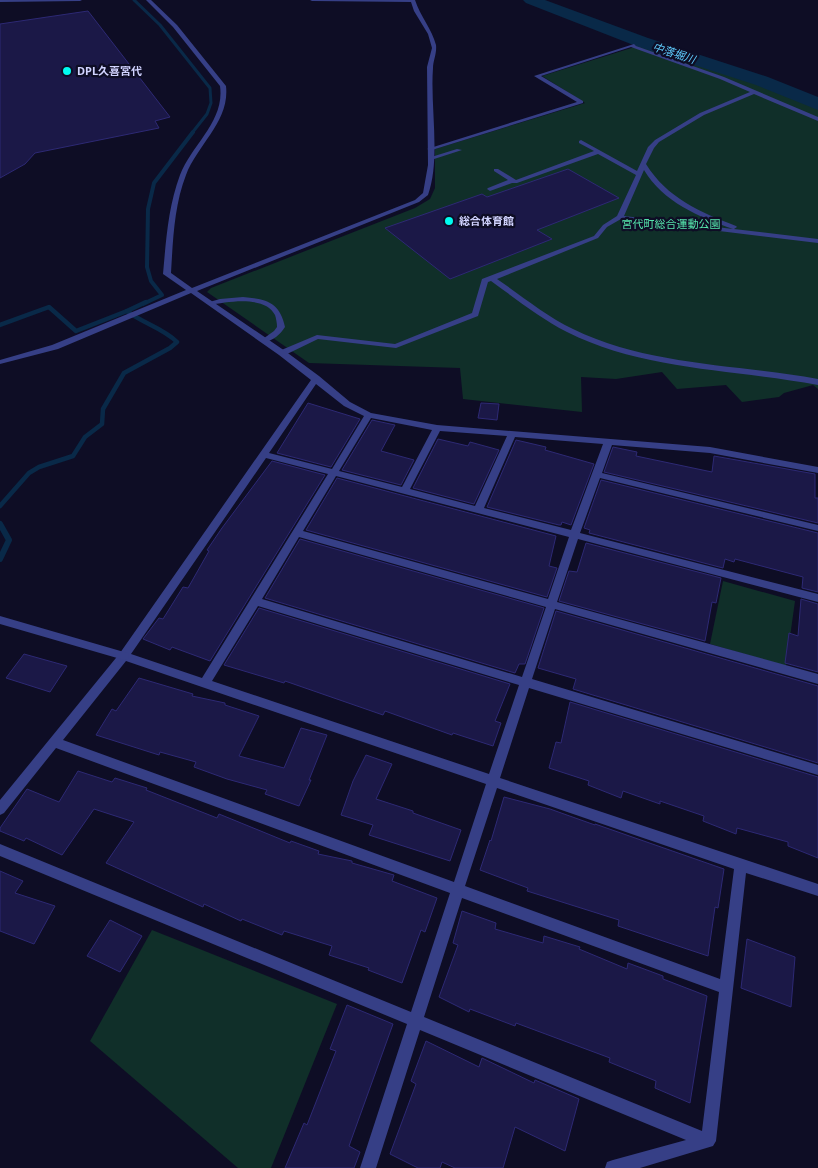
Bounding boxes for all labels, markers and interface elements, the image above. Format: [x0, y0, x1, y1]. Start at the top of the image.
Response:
water label: 中落堀川 [651, 39, 698, 67]
place label: DPL久喜宮代 [77, 63, 142, 78]
marker: DPL久喜宮代 [61, 65, 73, 77]
place label: 総合体育館 [459, 213, 514, 228]
marker: 総合体育館 [443, 215, 455, 227]
park label: 宮代町総合運動公園 [622, 216, 721, 231]

